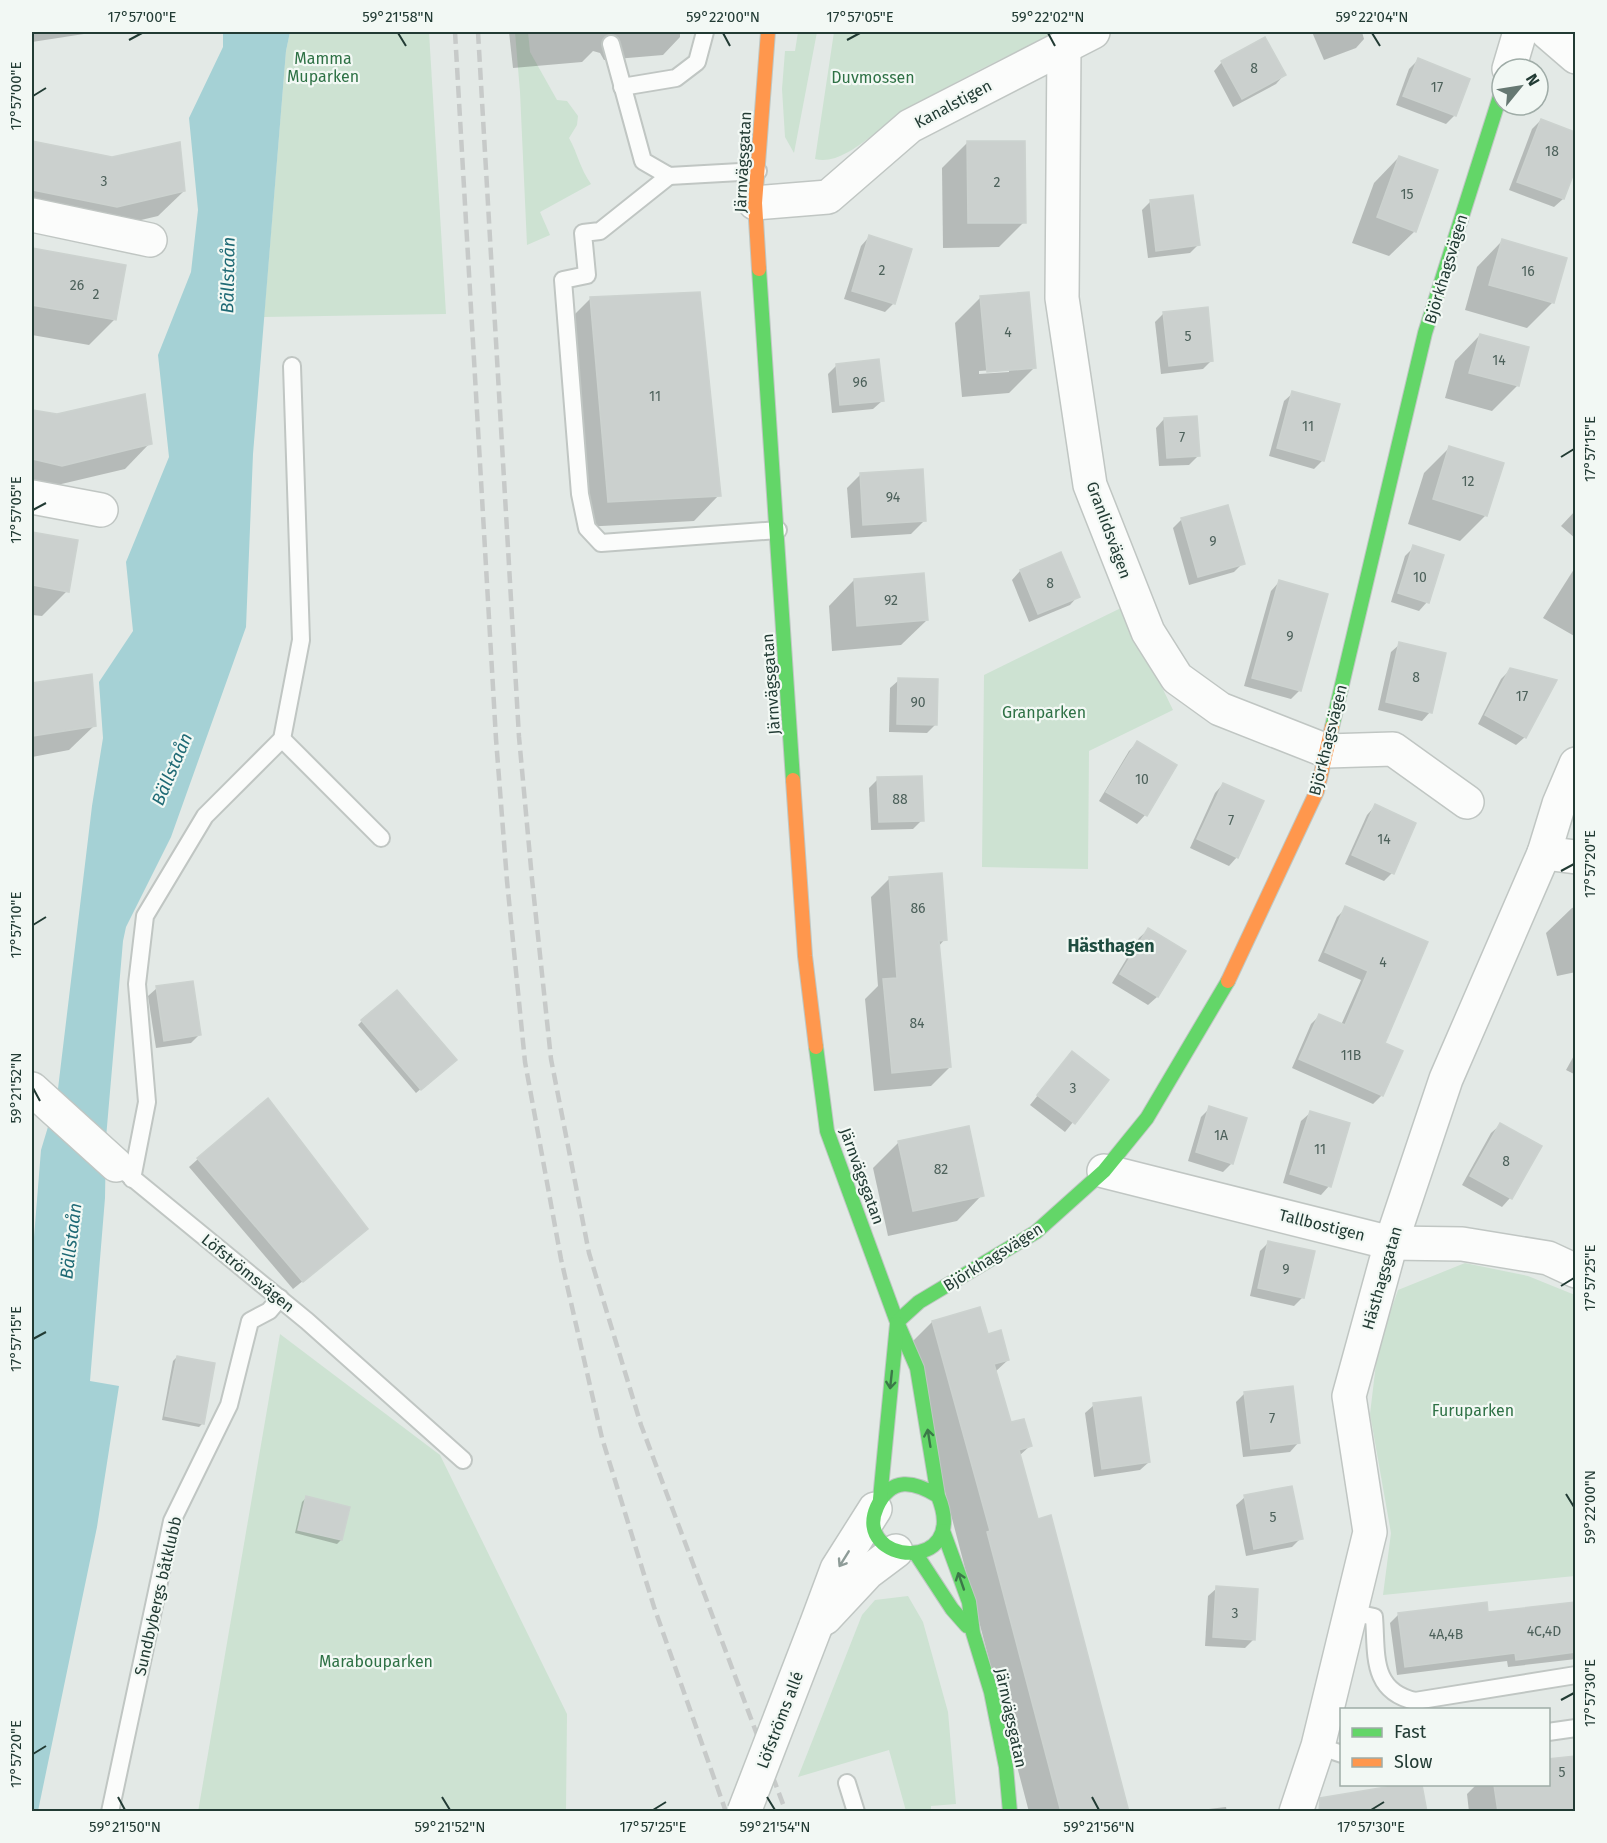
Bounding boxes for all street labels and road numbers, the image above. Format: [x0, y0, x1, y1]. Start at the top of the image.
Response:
street label: Kanalstigen [911, 76, 995, 132]
street label: Järnvägsgatan [731, 111, 755, 213]
street label: Björkhagsvägen [1420, 212, 1472, 326]
street label: Granlidsvägen [1083, 479, 1135, 581]
street label: Järnvägsgatan [758, 633, 784, 735]
street label: Björkhagsvägen [1305, 683, 1351, 797]
street label: Järnvägsgatan [836, 1125, 888, 1227]
street label: Tallbostigen [1277, 1205, 1367, 1245]
street label: Björkhagsvägen [940, 1219, 1046, 1295]
street label: Hästhagsgatan [1358, 1224, 1406, 1332]
street label: Löfströmsvägen [198, 1230, 298, 1316]
street label: Sundbybergs båtklubb [130, 1514, 186, 1678]
street label: Järnvägsgatan [991, 1666, 1031, 1770]
street label: Löfströms allé [753, 1669, 807, 1771]

